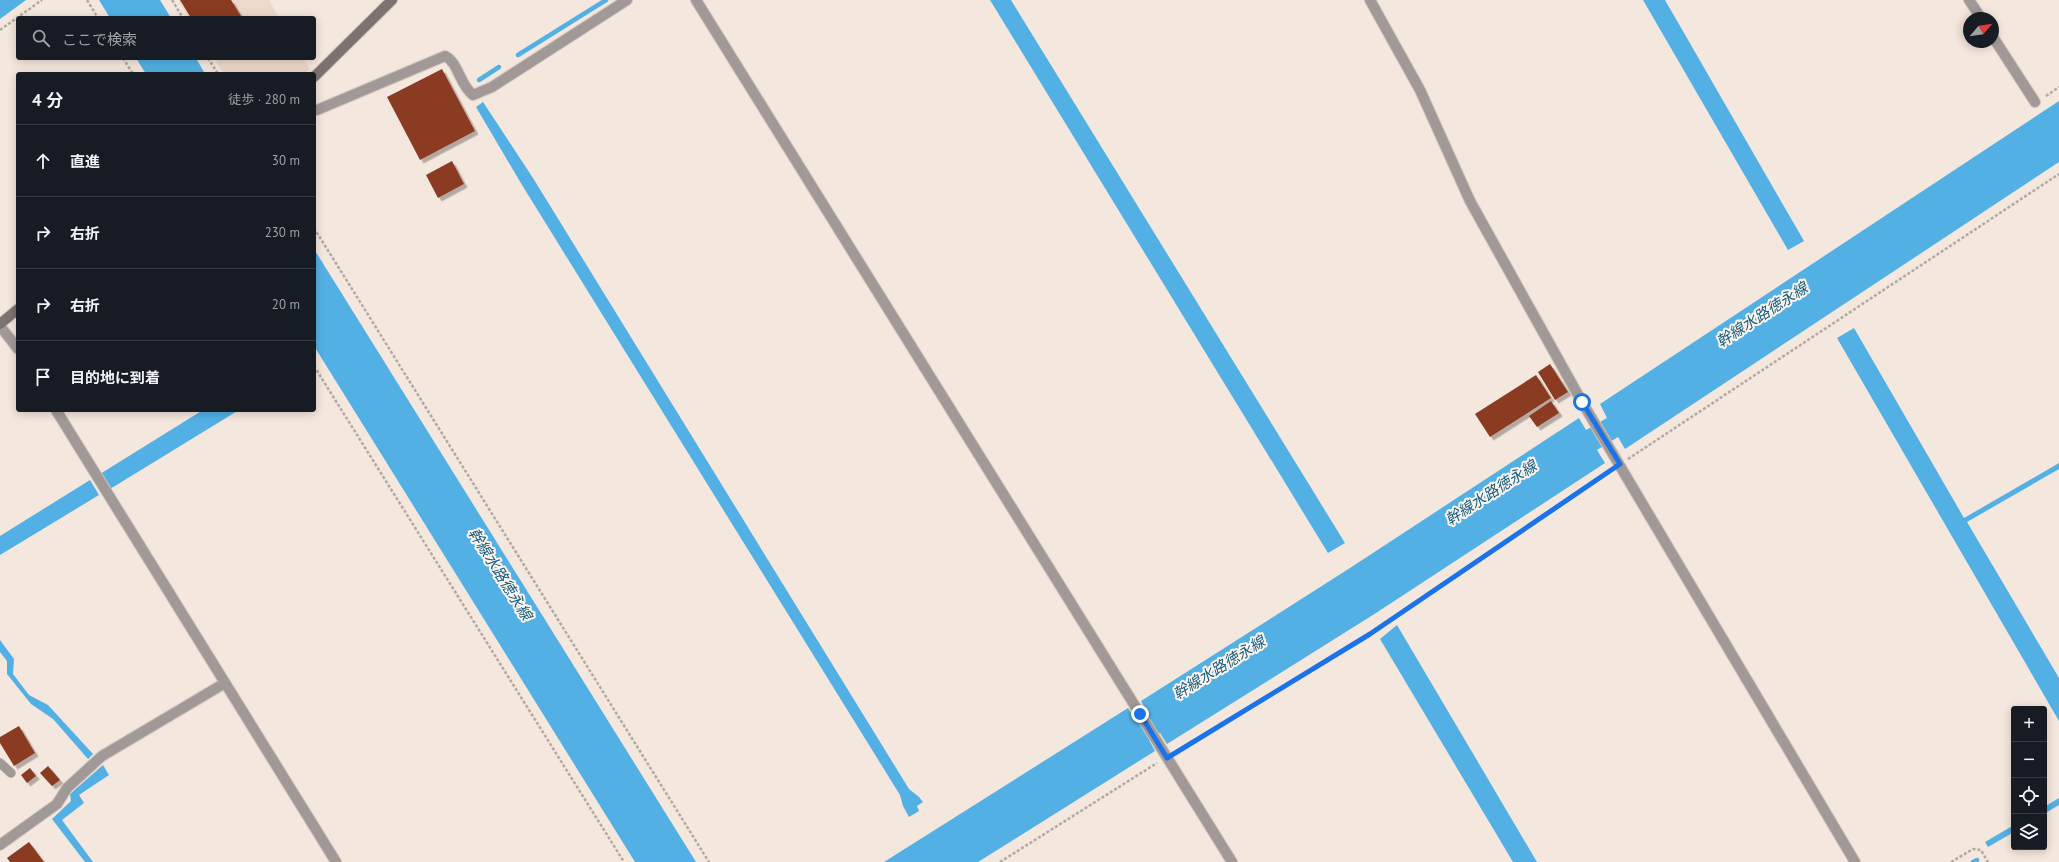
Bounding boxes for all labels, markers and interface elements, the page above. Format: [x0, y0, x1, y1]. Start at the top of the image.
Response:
north arrow [1963, 12, 1999, 48]
search box [16, 16, 316, 60]
icon: search [30, 27, 52, 49]
text: ここで検索 [62, 30, 137, 49]
text: 4 分 [32, 89, 63, 111]
text: 徒歩 · 280 m [228, 91, 300, 108]
icon: ahead [32, 150, 54, 172]
text: 直進 [70, 152, 100, 171]
text: 30 m [272, 152, 300, 169]
icon: right [32, 222, 54, 244]
text: 右折 [70, 224, 100, 243]
text: 230 m [265, 224, 300, 241]
water label: 幹線水路徳永線 [1713, 277, 1813, 351]
icon: right [32, 294, 54, 316]
text: 右折 [70, 296, 100, 315]
text: 20 m [272, 296, 300, 313]
icon: arrive [32, 366, 54, 388]
text: 目的地に到着 [70, 368, 160, 387]
route start [1573, 393, 1591, 411]
water label: 幹線水路徳永線 [1442, 455, 1542, 529]
water label: 幹線水路徳永線 [465, 524, 537, 625]
water label: 幹線水路徳永線 [1169, 631, 1270, 703]
route end [1131, 705, 1149, 723]
map controls [2011, 706, 2047, 850]
button: + [2011, 706, 2047, 742]
button: − [2011, 742, 2047, 778]
button: locate [2011, 778, 2047, 814]
button: layers [2011, 814, 2047, 850]

